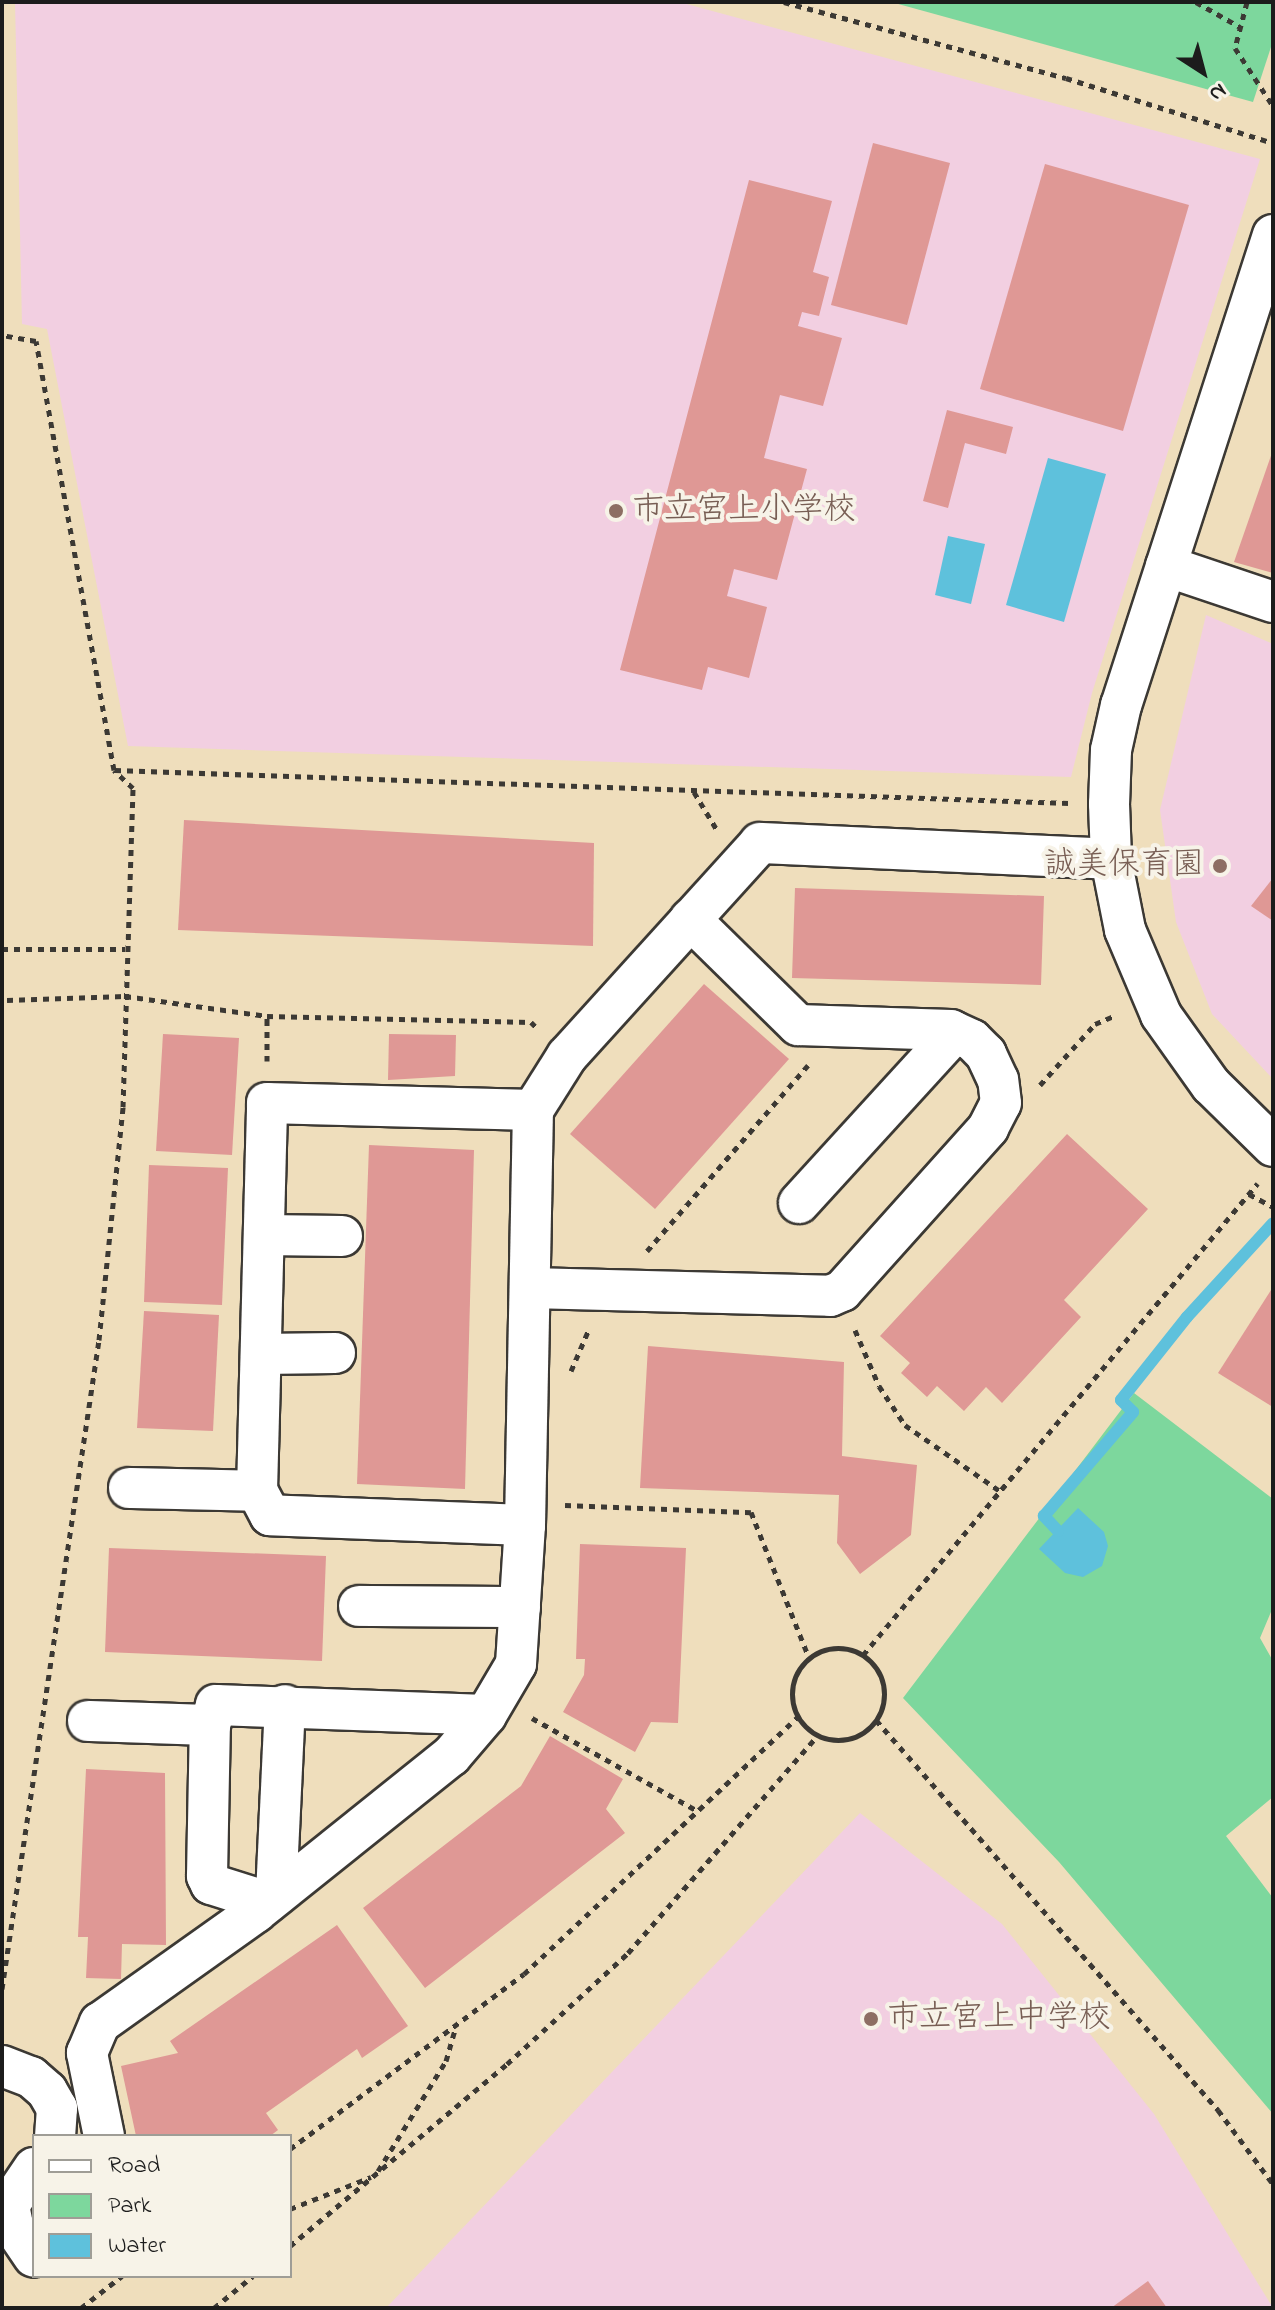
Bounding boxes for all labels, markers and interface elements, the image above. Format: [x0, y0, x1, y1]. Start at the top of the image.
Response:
north arrow [1163, 32, 1243, 112]
text: N [1202, 74, 1233, 109]
place label: 市立宮上小学校 [632, 492, 856, 530]
marker: 市立宮上小学校 [607, 502, 625, 520]
place label: 誠美保育園 [1044, 847, 1204, 885]
marker: 誠美保育園 [1211, 857, 1229, 875]
place label: 市立宮上中学校 [887, 2000, 1111, 2038]
marker: 市立宮上中学校 [862, 2010, 880, 2028]
legend [32, 2134, 292, 2278]
text: Road [108, 2149, 160, 2184]
text: Park [108, 2189, 151, 2224]
text: Water [108, 2229, 166, 2264]

